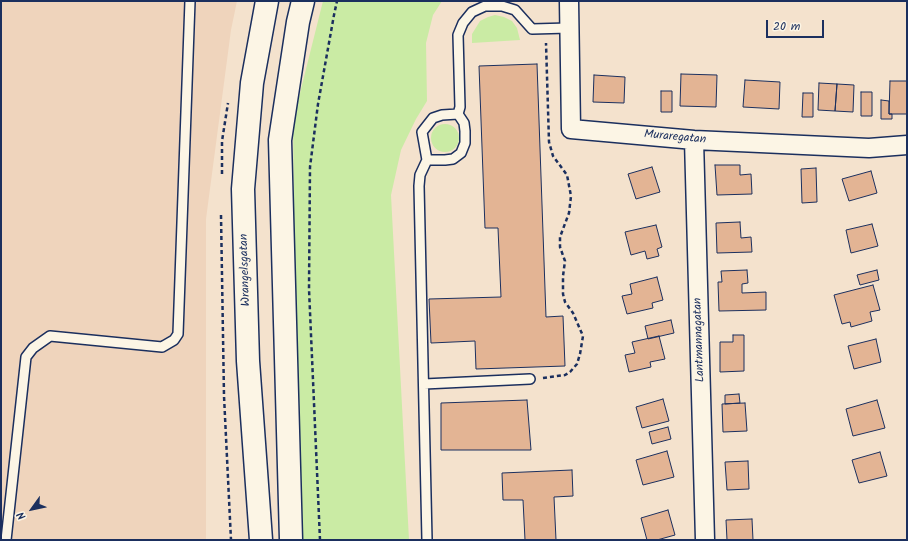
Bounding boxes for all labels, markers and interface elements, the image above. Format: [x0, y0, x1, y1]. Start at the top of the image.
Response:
scale bar [768, 12, 826, 38]
text: 20 m [773, 17, 800, 36]
street label: Muraregatan [643, 128, 707, 148]
street label: Wrangelsgatan [238, 234, 254, 306]
street label: Lantmannagatan [691, 297, 709, 383]
north arrow [12, 489, 52, 529]
text: N [12, 508, 31, 523]

